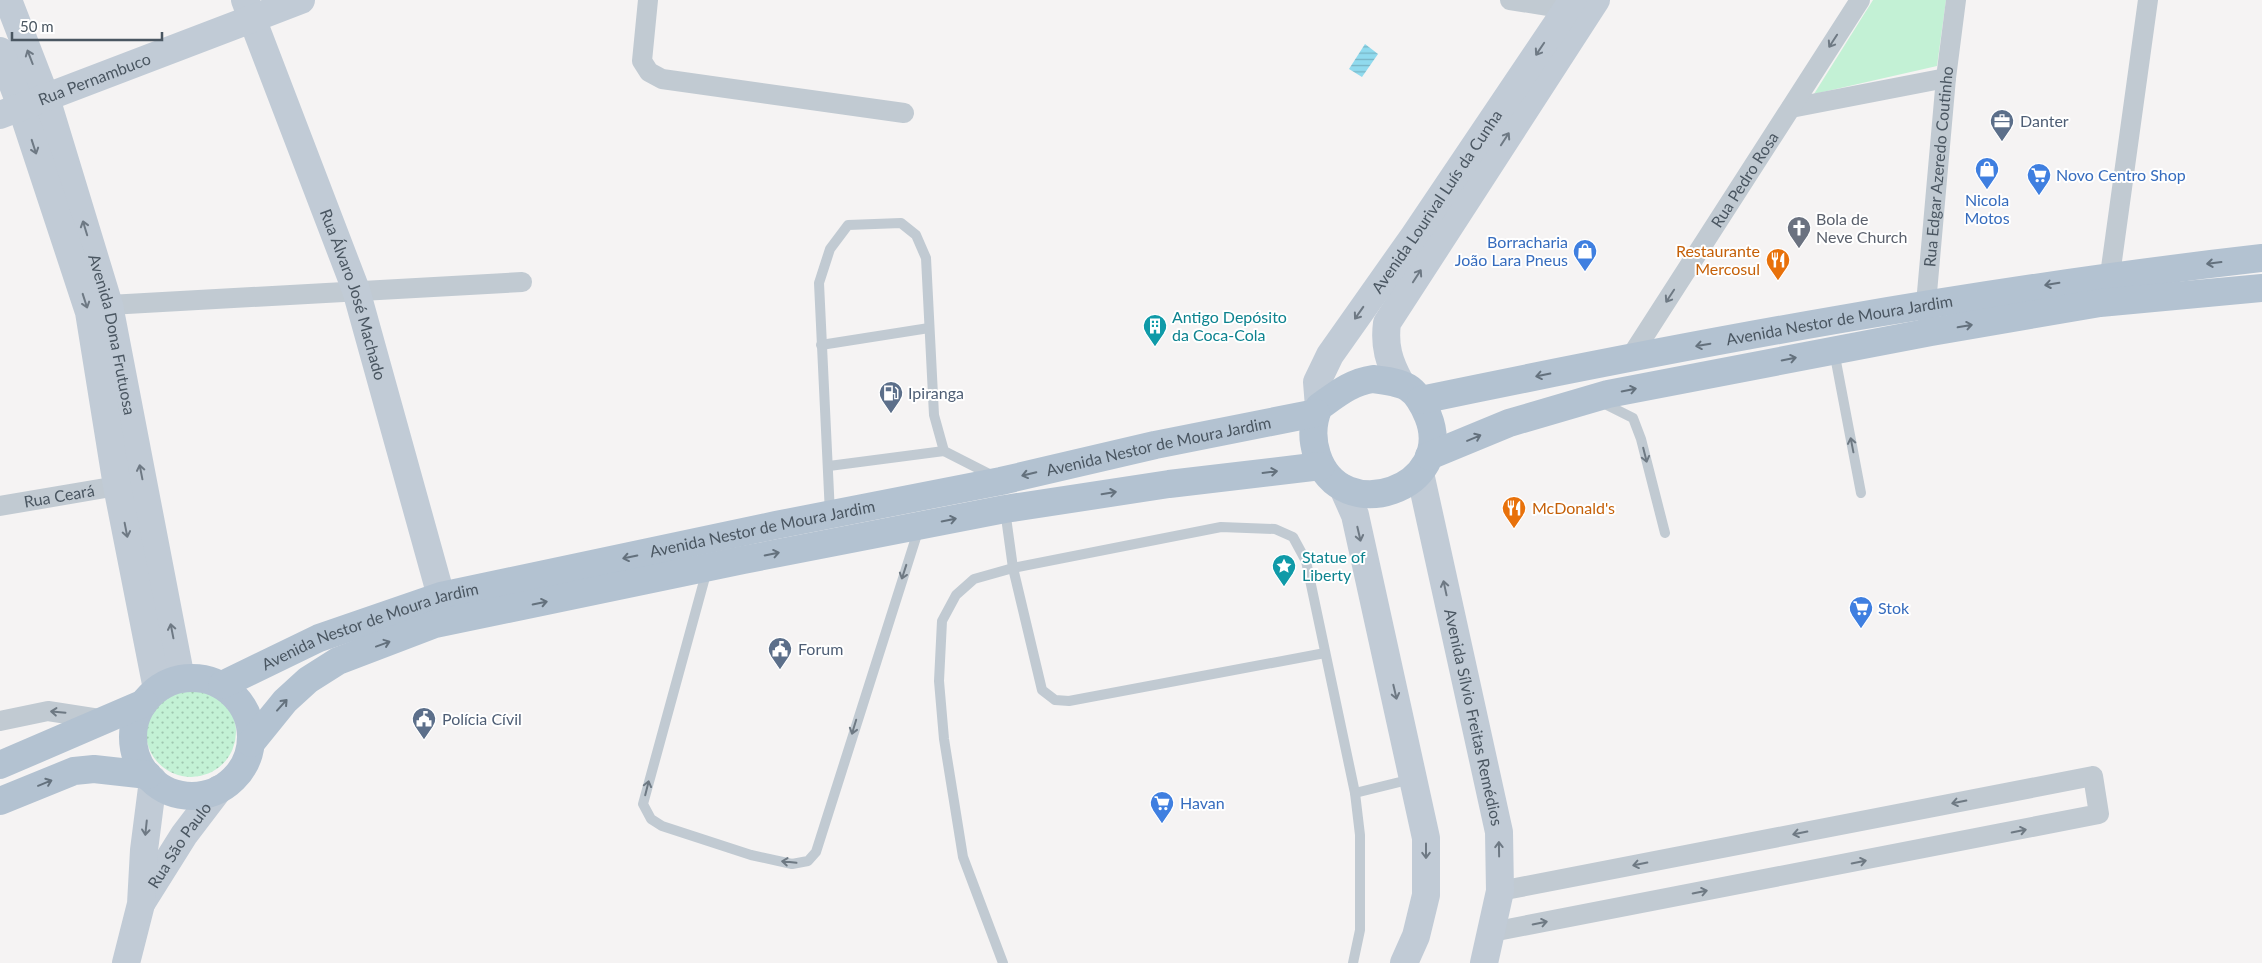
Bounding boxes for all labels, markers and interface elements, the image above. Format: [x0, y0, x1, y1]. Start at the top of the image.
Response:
scale bar [12, 10, 162, 42]
text: 50 m [20, 17, 54, 35]
one-way arrow [1828, 34, 1839, 48]
one-way arrow [1535, 42, 1545, 56]
street label: Rua Pernambuco [35, 48, 153, 109]
one-way arrow [25, 50, 34, 65]
street label: Rua Edgar Azeredo Coutinho [1919, 65, 1956, 268]
street label: Avenida Lourival Luís da Cunha [1367, 106, 1505, 296]
office icon: Danter [1989, 108, 2015, 142]
place label: Danter [2020, 111, 2069, 130]
street label: Rua Pedro Rosa [1707, 128, 1782, 231]
one-way arrow [1501, 133, 1511, 147]
one-way arrow [30, 138, 39, 154]
shop icon: Nicola Motos [1974, 156, 2000, 190]
supermarket icon: Novo Centro Shop [2026, 162, 2052, 196]
place label: Novo Centro Shop [2056, 165, 2186, 184]
place label: Nicola Motos [1964, 190, 2010, 227]
street label: Rua Álvaro José Machado [317, 206, 391, 382]
place label: Bola de Neve Church [1816, 209, 1907, 246]
church icon: Bola de Neve Church [1786, 215, 1812, 249]
one-way arrow [80, 221, 90, 237]
place label: Borracharia João Lara Pneus [1455, 232, 1568, 269]
shop icon: Borracharia João Lara Pneus [1572, 238, 1598, 272]
place label: Restaurante Mercosul [1676, 241, 1760, 278]
restaurant icon: Restaurante Mercosul [1765, 247, 1791, 281]
street label: Avenida Dona Frutuosa [85, 252, 140, 416]
one-way arrow [2206, 258, 2222, 268]
one-way arrow [1413, 269, 1423, 283]
one-way arrow [2045, 280, 2061, 290]
one-way arrow [1665, 288, 1675, 302]
street label: Avenida Nestor de Moura Jardim [1724, 291, 1954, 348]
one-way arrow [81, 293, 91, 309]
one-way arrow [1354, 306, 1364, 320]
place label: Antigo Depósito da Coca-Cola [1172, 307, 1287, 344]
building icon: Antigo Depósito da Coca-Cola [1142, 313, 1168, 347]
one-way arrow [1957, 321, 1973, 331]
one-way arrow [1695, 341, 1711, 350]
one-way arrow [1780, 354, 1796, 364]
one-way arrow [1535, 370, 1551, 380]
fuel station icon: Ipiranga [878, 380, 904, 414]
place label: Ipiranga [908, 383, 964, 402]
one-way arrow [1621, 385, 1637, 394]
street label: Avenida Nestor de Moura Jardim [1044, 412, 1273, 479]
one-way arrow [1466, 432, 1481, 442]
one-way arrow [1847, 437, 1856, 453]
one-way arrow [1641, 446, 1650, 462]
one-way arrow [136, 464, 145, 480]
one-way arrow [1262, 467, 1278, 477]
one-way arrow [1022, 470, 1038, 479]
street label: Rua Ceará [22, 480, 96, 511]
one-way arrow [1100, 488, 1116, 498]
restaurant icon: McDonald's [1501, 495, 1527, 529]
street label: Avenida Nestor de Moura Jardim [648, 496, 876, 561]
place label: McDonald's [1532, 498, 1615, 517]
one-way arrow [940, 515, 956, 524]
one-way arrow [122, 521, 131, 537]
one-way arrow [1355, 525, 1364, 541]
place label: Statue of Liberty [1302, 547, 1366, 584]
one-way arrow [763, 549, 779, 558]
one-way arrow [622, 552, 638, 562]
place icon: Statue of Liberty [1271, 553, 1297, 587]
one-way arrow [899, 563, 908, 579]
street label: Avenida Nestor de Moura Jardim [258, 578, 480, 673]
one-way arrow [1440, 580, 1449, 596]
supermarket icon: Stok [1848, 595, 1874, 629]
one-way arrow [532, 597, 548, 607]
place label: Stok [1878, 598, 1910, 617]
street label: Avenida Sílvio Freitas Remédios [1441, 607, 1507, 827]
one-way arrow [167, 624, 176, 640]
public building icon: Forum [767, 636, 793, 670]
one-way arrow [375, 639, 391, 648]
place label: Forum [798, 639, 843, 658]
one-way arrow [1391, 684, 1400, 700]
one-way arrow [276, 698, 287, 711]
public building icon: Polícia Cívil [411, 706, 437, 740]
one-way arrow [50, 707, 66, 717]
place label: Polícia Cívil [442, 709, 522, 728]
one-way arrow [849, 718, 859, 734]
one-way arrow [37, 777, 52, 787]
one-way arrow [642, 780, 652, 796]
supermarket icon: Havan [1149, 790, 1175, 824]
place label: Havan [1180, 793, 1225, 812]
street label: Rua São Paulo [143, 798, 215, 891]
one-way arrow [1952, 798, 1968, 807]
one-way arrow [142, 820, 151, 836]
one-way arrow [2010, 825, 2026, 835]
one-way arrow [1792, 829, 1808, 838]
one-way arrow [1495, 841, 1504, 857]
one-way arrow [1421, 843, 1431, 859]
one-way arrow [1851, 856, 1867, 866]
one-way arrow [782, 857, 798, 867]
one-way arrow [1633, 860, 1649, 870]
one-way arrow [1691, 887, 1707, 897]
one-way arrow [1532, 918, 1548, 927]

